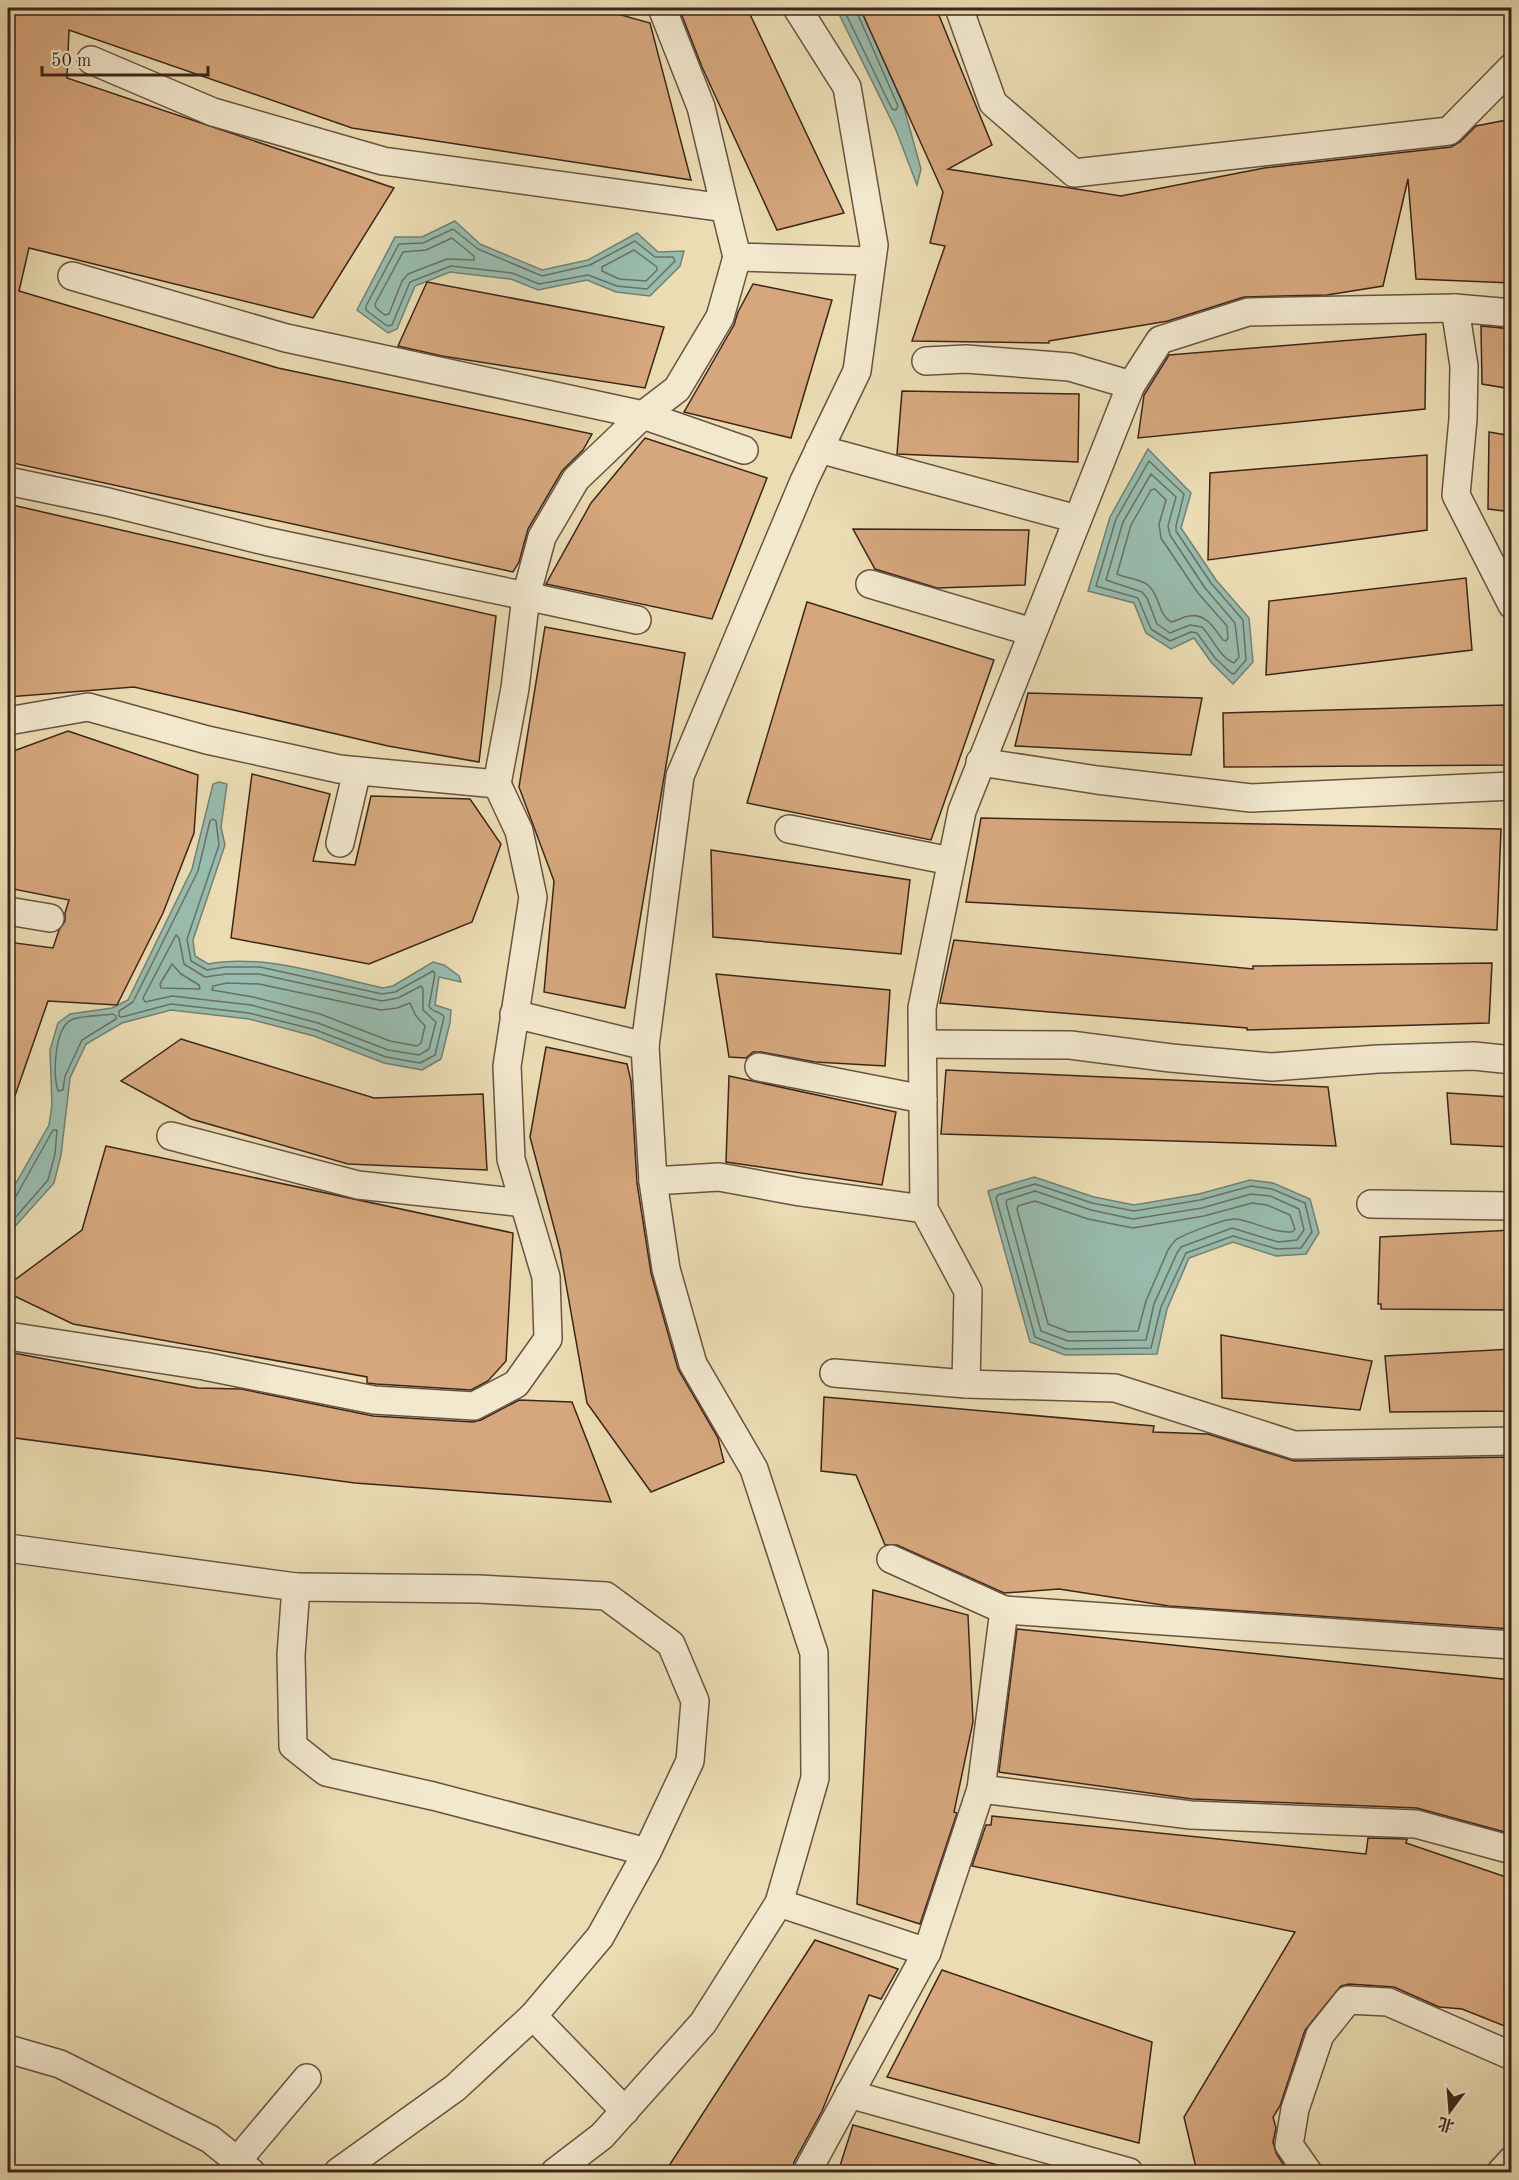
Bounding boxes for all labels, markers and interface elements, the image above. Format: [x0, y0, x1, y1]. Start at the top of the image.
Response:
scale bar [42, 39, 208, 77]
text: 50 m [51, 52, 91, 70]
north arrow [1420, 2081, 1480, 2141]
text: 北 [1436, 2114, 1456, 2135]

